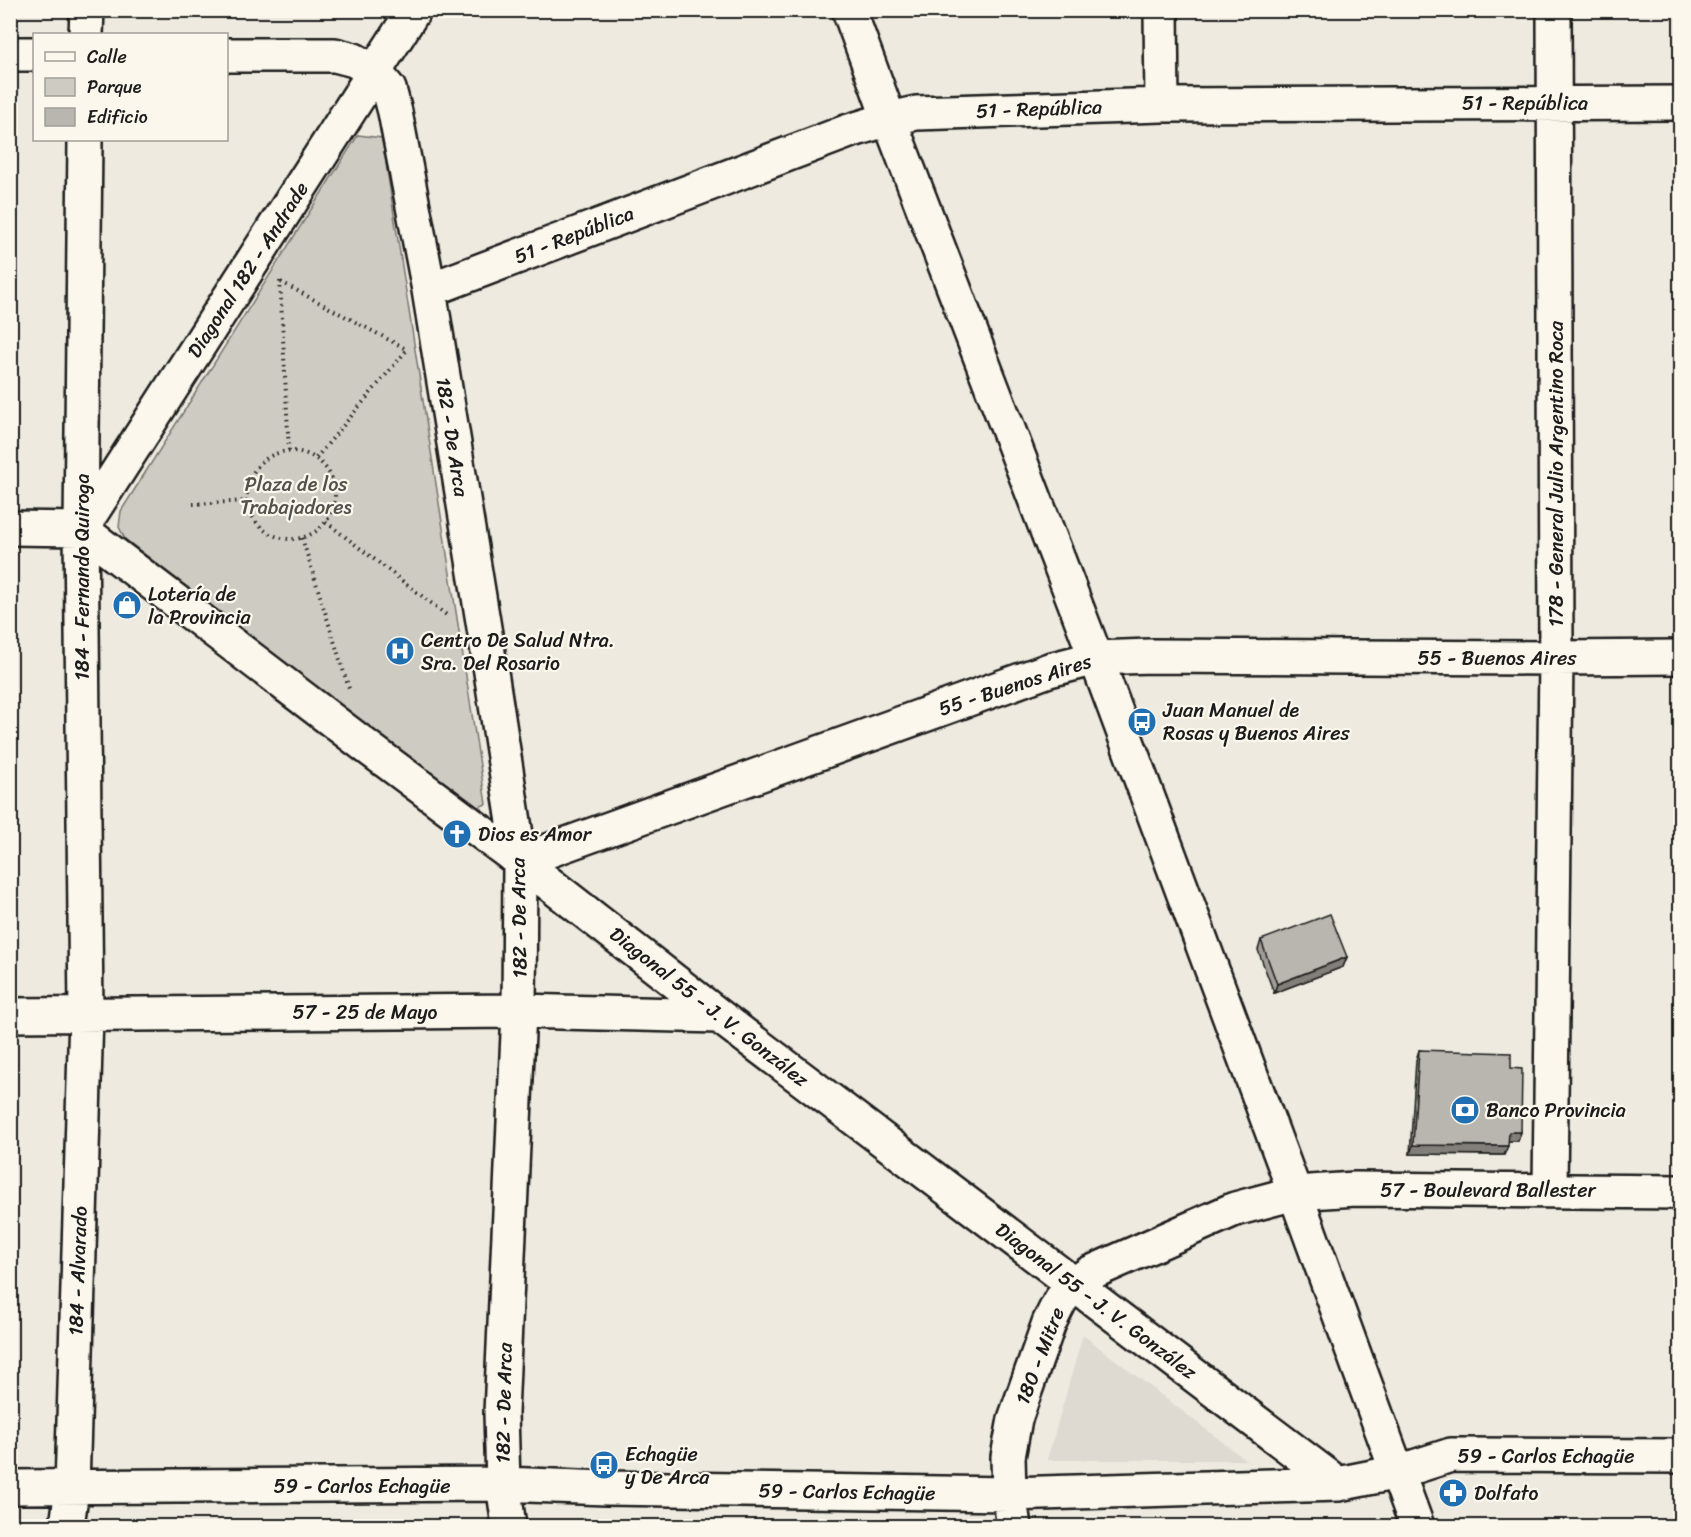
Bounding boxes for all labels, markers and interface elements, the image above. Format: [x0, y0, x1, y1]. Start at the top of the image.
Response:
legend [33, 33, 228, 141]
text: Calle [87, 41, 127, 73]
text: Parque [87, 71, 142, 103]
street label: 51 - República [1462, 86, 1588, 121]
street label: 51 - República [975, 89, 1103, 129]
text: Edificio [87, 101, 148, 133]
street label: Diagonal 182 - Andrade [178, 175, 318, 365]
street label: 51 - República [509, 196, 639, 274]
street label: 178 - General Julio Argentino Roca [1539, 320, 1574, 627]
street label: 182 - De Arca [425, 375, 479, 500]
park label: Plaza de los Trabajadores [240, 467, 353, 525]
street label: 184 - Fernando Quiroga [65, 474, 100, 680]
place label: Lotería de la Provincia [148, 577, 252, 635]
shop icon: Lotería de la Provincia [111, 589, 143, 621]
place label: Centro De Salud Ntra. Sra. Del Rosario [421, 623, 615, 681]
hospital icon: Centro De Salud Ntra. Sra. Del Rosario [384, 635, 416, 667]
street label: 55 - Buenos Aires [1417, 641, 1577, 676]
street label: 55 - Buenos Aires [934, 644, 1097, 726]
place label: Juan Manuel de Rosas y Buenos Aires [1162, 693, 1350, 751]
bus stop icon: Juan Manuel de Rosas y Buenos Aires [1126, 706, 1158, 738]
place label: Dios es Amor [478, 817, 593, 852]
church icon: Dios es Amor [441, 818, 473, 850]
street label: 182 - De Arca [500, 856, 538, 979]
street label: Diagonal 55 - J. V. González [601, 918, 817, 1097]
street label: 57 - 25 de Mayo [293, 995, 438, 1030]
place label: Banco Provincia [1486, 1093, 1626, 1128]
bank icon: Banco Provincia [1449, 1094, 1481, 1126]
street label: 57 - Boulevard Ballester [1380, 1173, 1597, 1208]
street label: 184 - Alvarado [58, 1206, 98, 1336]
street label: Diagonal 55 - J. V. González [987, 1213, 1205, 1389]
street label: 180 - Mitre [1005, 1302, 1075, 1410]
street label: 182 - De Arca [485, 1341, 523, 1464]
place label: Echagüe y De Arca [625, 1437, 710, 1495]
street label: 59 - Carlos Echagüe [1458, 1439, 1634, 1474]
bus stop icon: Echagüe y De Arca [588, 1449, 620, 1481]
street label: 59 - Carlos Echagüe [274, 1469, 450, 1504]
street label: 59 - Carlos Echagüe [758, 1473, 936, 1511]
place label: Dolfato [1474, 1476, 1539, 1511]
pharmacy icon: Dolfato [1437, 1477, 1469, 1509]

